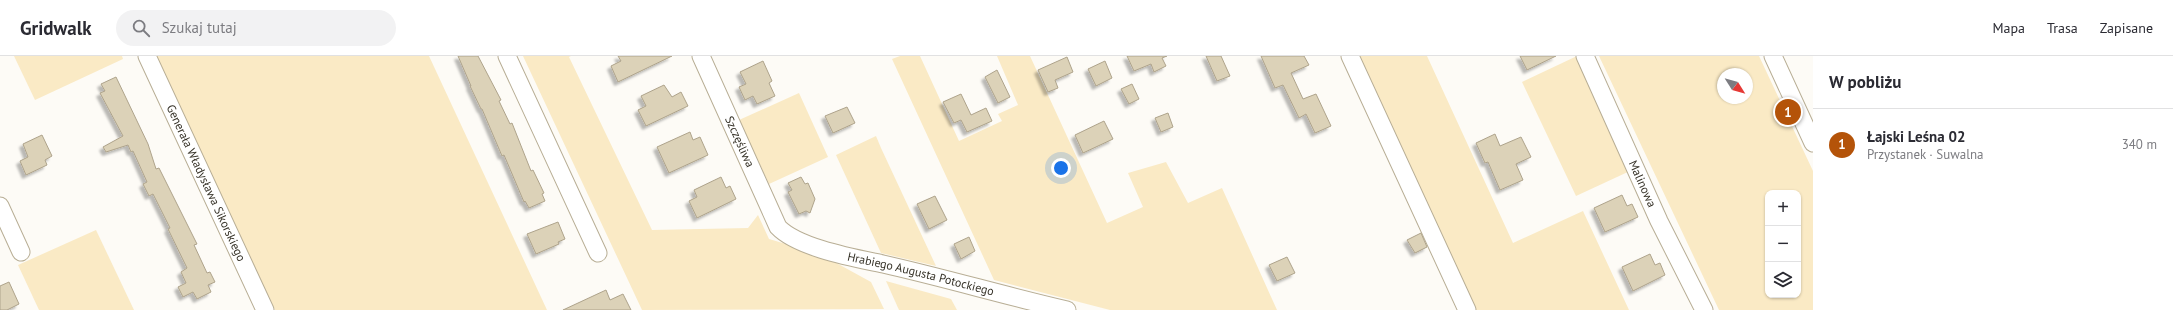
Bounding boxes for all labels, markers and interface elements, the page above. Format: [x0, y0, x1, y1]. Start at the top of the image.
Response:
search box [116, 10, 396, 46]
text: Gridwalk [20, 16, 92, 40]
icon: search [130, 17, 152, 39]
text: Szukaj tutaj [162, 18, 237, 37]
text: Mapa [1992, 19, 2025, 37]
text: Trasa [2047, 19, 2078, 37]
text: Zapisane [2100, 19, 2153, 37]
north arrow [1717, 68, 1753, 104]
text: W pobliżu [1829, 71, 1901, 93]
pin: 1 [1775, 97, 1801, 127]
street label: Generała Władysława Sikorskiego [164, 102, 249, 264]
street label: Szczęśliwa [722, 114, 758, 170]
text: Łajski Leśna 02 [1867, 127, 1965, 146]
text: 1 [1838, 136, 1846, 153]
text: 340 m [2122, 136, 2157, 153]
text: Przystanek · Suwalna [1867, 146, 1984, 163]
your location [1051, 158, 1071, 178]
street label: Malinowa [1626, 158, 1660, 209]
map controls [1765, 190, 1801, 298]
button: + [1765, 190, 1801, 226]
button: − [1765, 226, 1801, 262]
street label: Hrabiego Augusta Potockiego [846, 249, 996, 299]
button: layers [1765, 262, 1801, 298]

